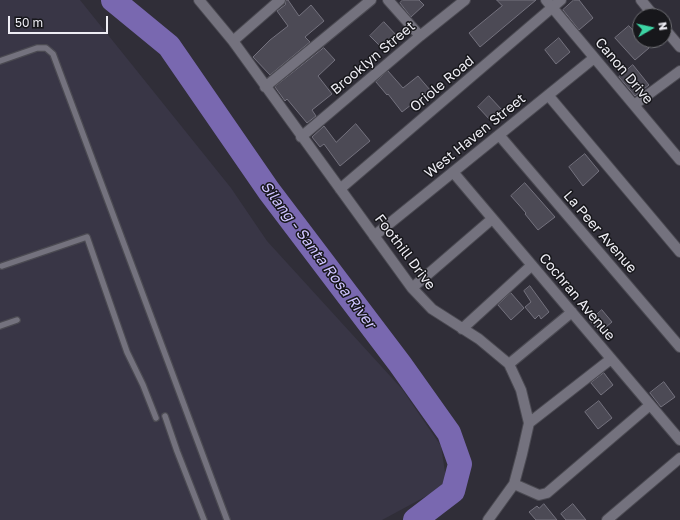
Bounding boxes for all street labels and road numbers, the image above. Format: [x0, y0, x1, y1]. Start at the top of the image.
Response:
street label: Brooklyn Street [327, 18, 419, 98]
street label: Canon Drive [591, 34, 657, 108]
street label: Oriole Road [407, 52, 477, 116]
street label: West Haven Street [421, 90, 529, 182]
street label: La Peer Avenue [560, 188, 640, 276]
street label: Foothill Drive [371, 211, 439, 293]
street label: Cochran Avenue [536, 250, 618, 344]

